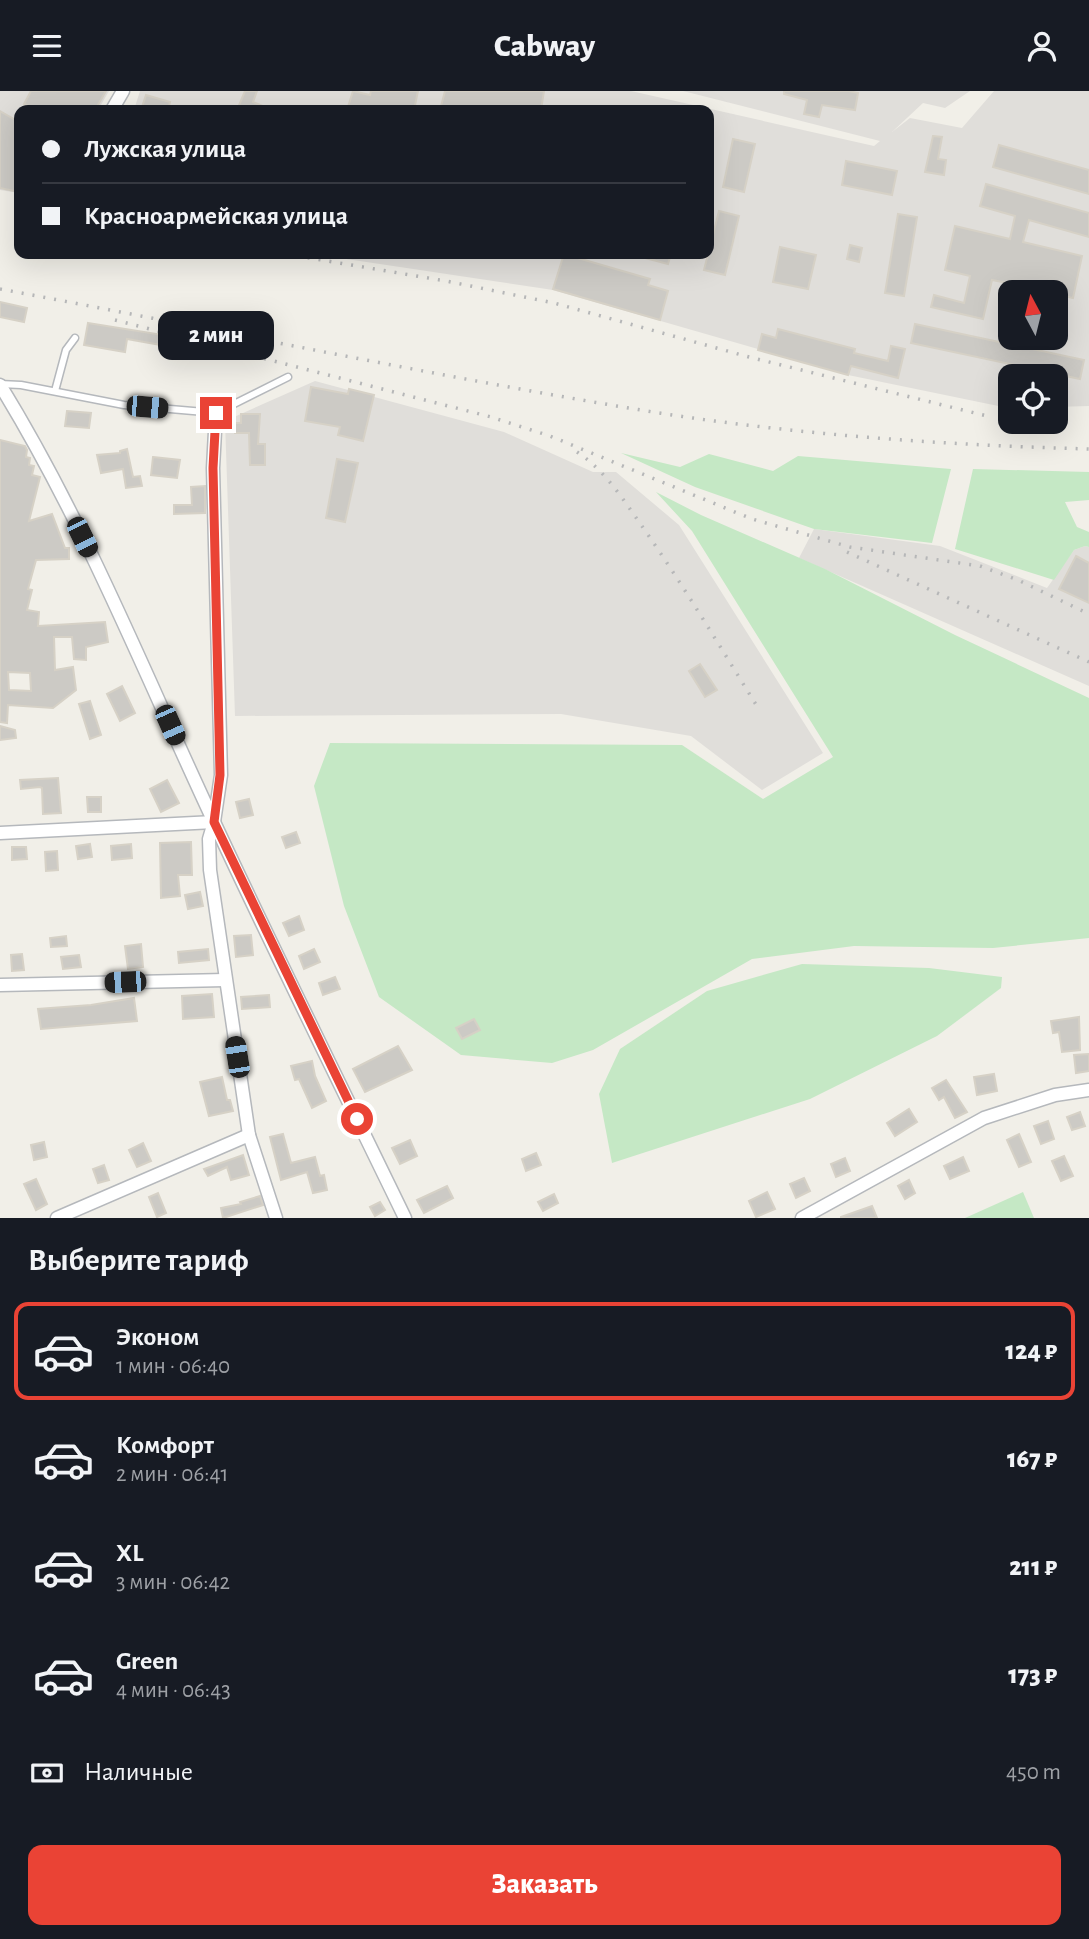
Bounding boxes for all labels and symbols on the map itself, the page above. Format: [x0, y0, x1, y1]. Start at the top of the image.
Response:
north arrow [998, 280, 1068, 350]
callout: 2 мин [158, 311, 274, 361]
car [126, 395, 169, 419]
route end [200, 397, 232, 429]
car [64, 514, 101, 560]
car [152, 702, 189, 748]
car [104, 971, 147, 993]
car [224, 1035, 251, 1079]
route start [341, 1103, 373, 1135]

